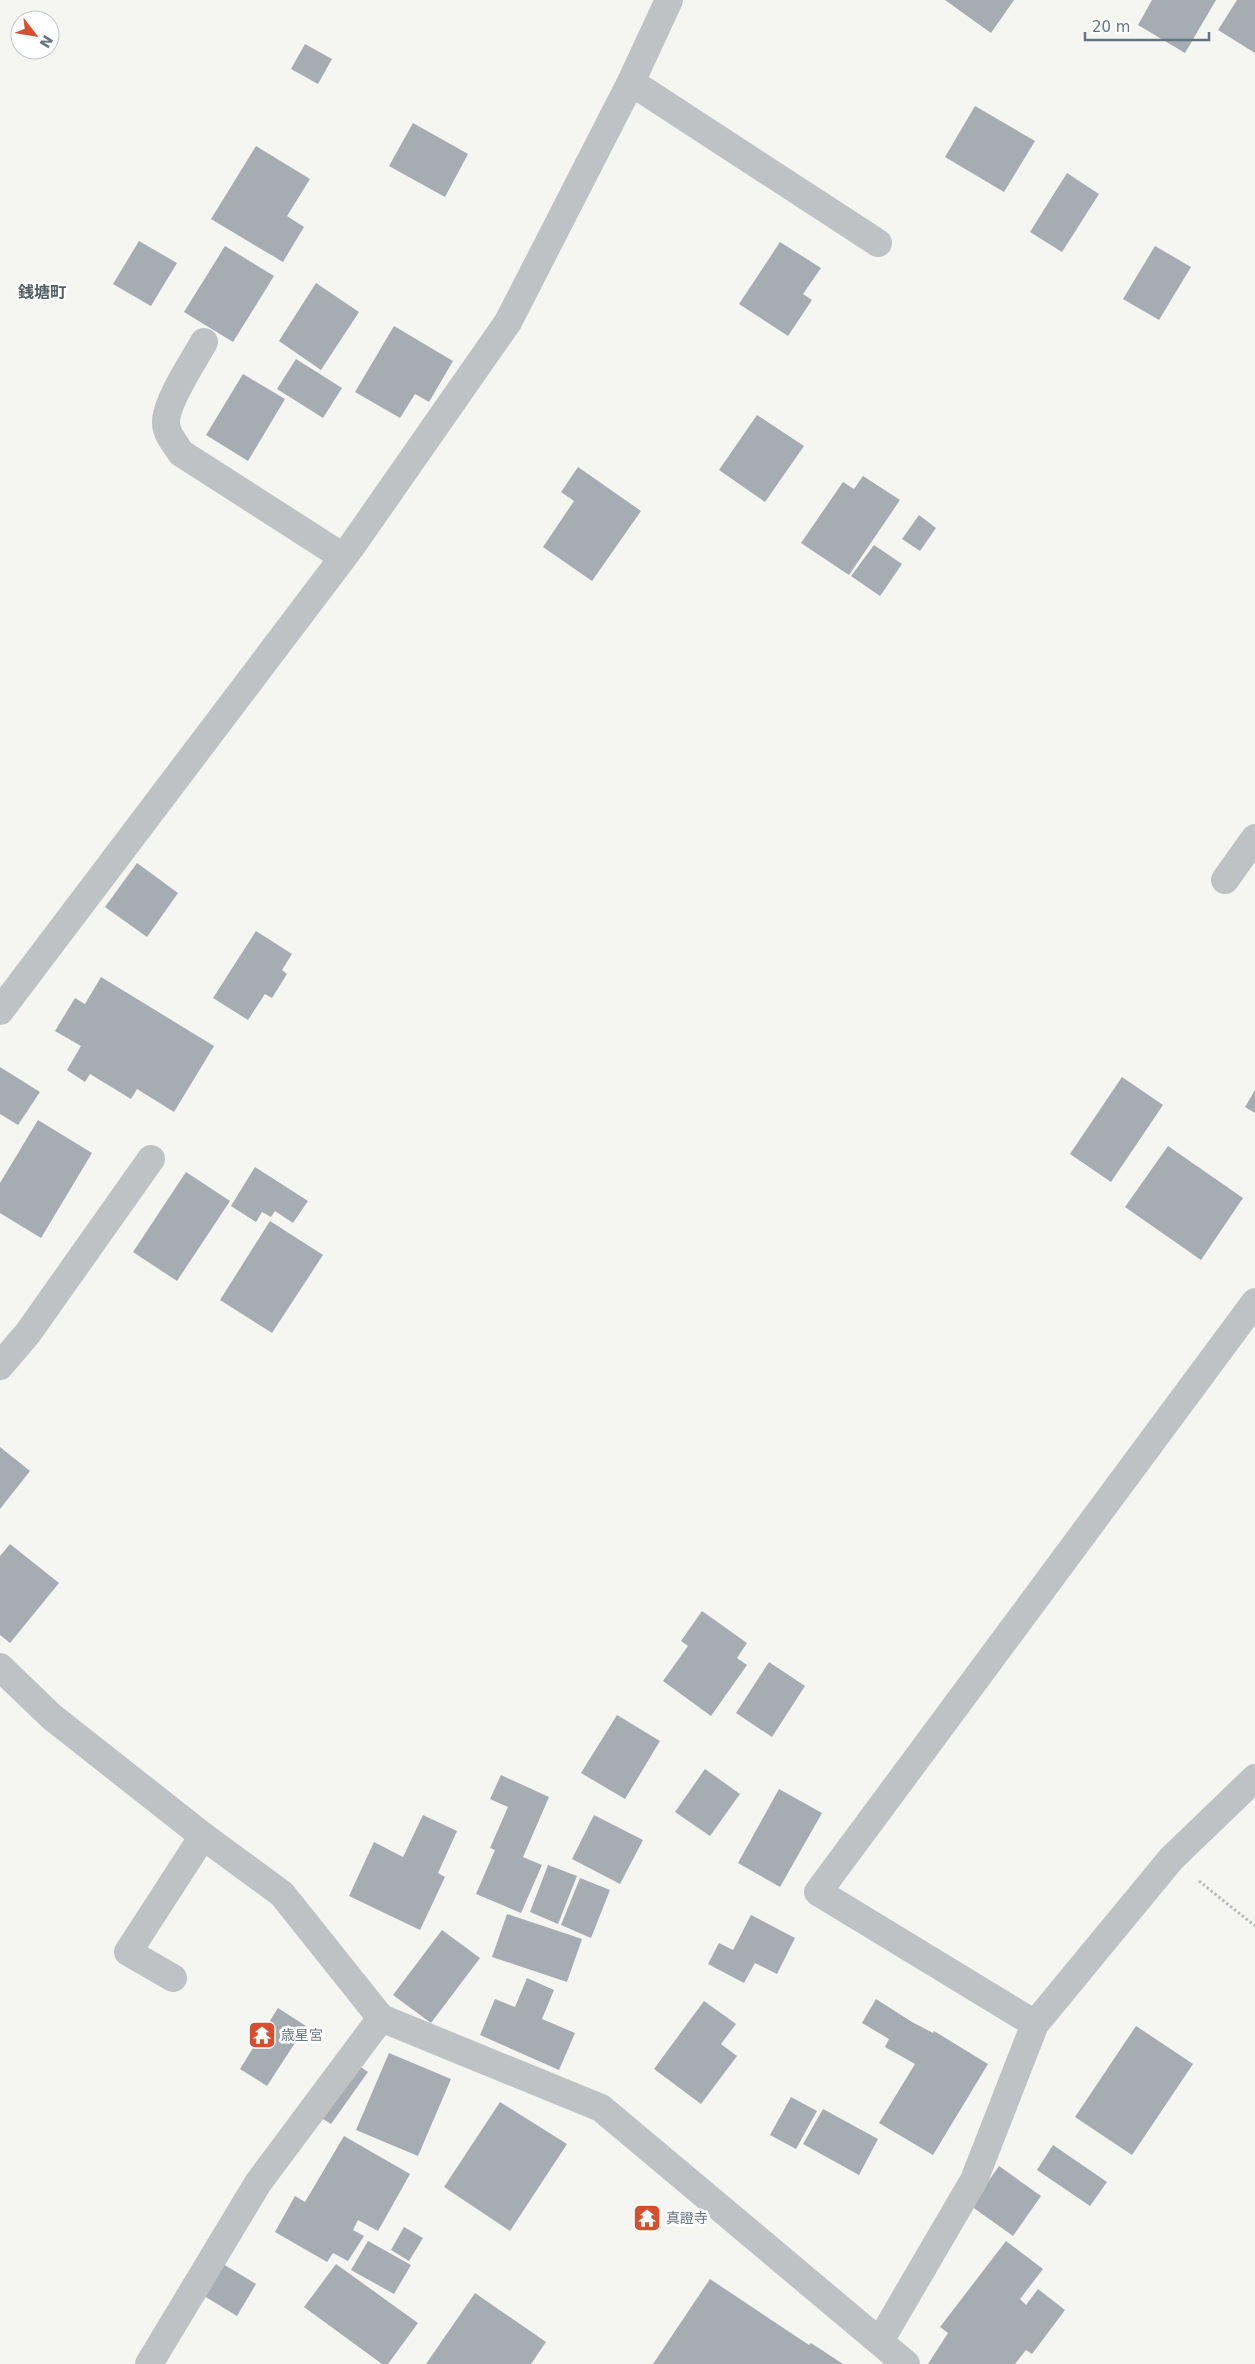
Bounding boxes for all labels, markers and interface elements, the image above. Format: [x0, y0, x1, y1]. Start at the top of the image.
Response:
north arrow [10, 10, 60, 60]
scale bar [1085, 10, 1209, 42]
text: 20 m [1092, 18, 1130, 36]
text: N [36, 33, 56, 51]
district label: 銭塘町 [18, 283, 66, 302]
temple icon: 歳星宮 [247, 2020, 277, 2050]
place label: 歳星宮 [281, 2027, 323, 2043]
temple icon: 真證寺 [632, 2203, 662, 2233]
place label: 真證寺 [666, 2210, 708, 2226]

